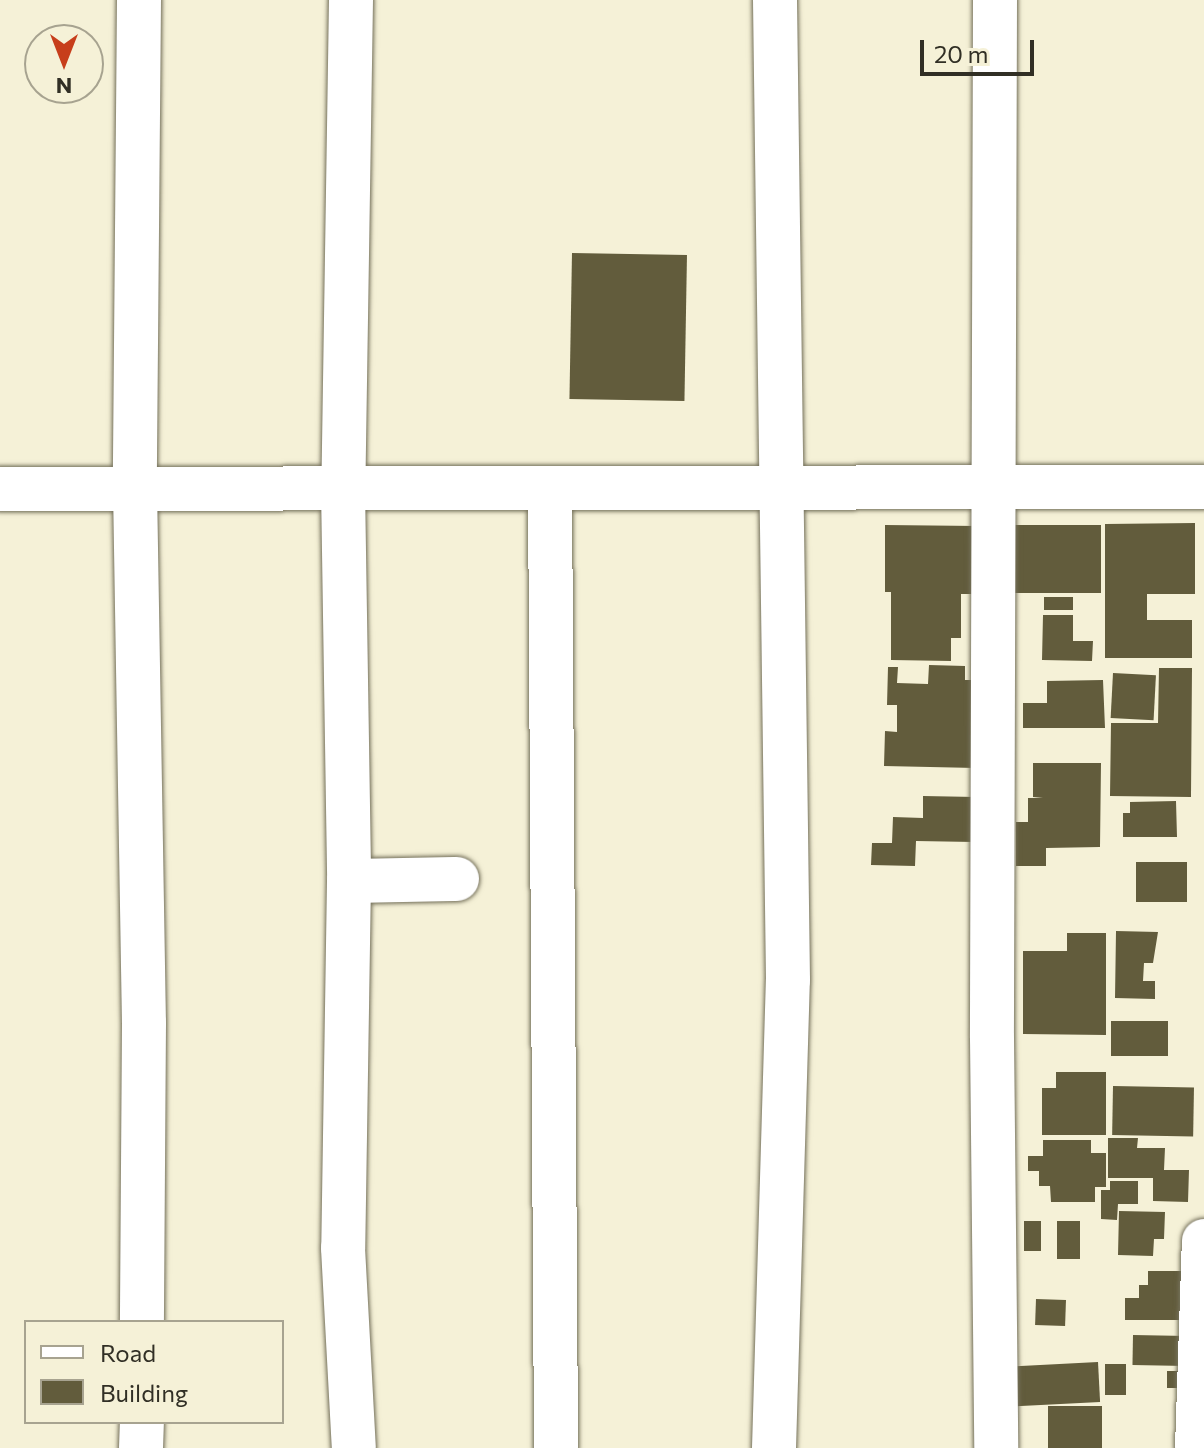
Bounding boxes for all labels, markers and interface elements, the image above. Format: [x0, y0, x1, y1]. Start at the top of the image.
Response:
north arrow [24, 24, 104, 104]
scale bar [924, 24, 1038, 74]
text: 20 m [934, 39, 988, 68]
text: N [56, 73, 72, 100]
legend [24, 1320, 284, 1424]
text: Road [100, 1338, 156, 1367]
text: Building [100, 1378, 188, 1407]

